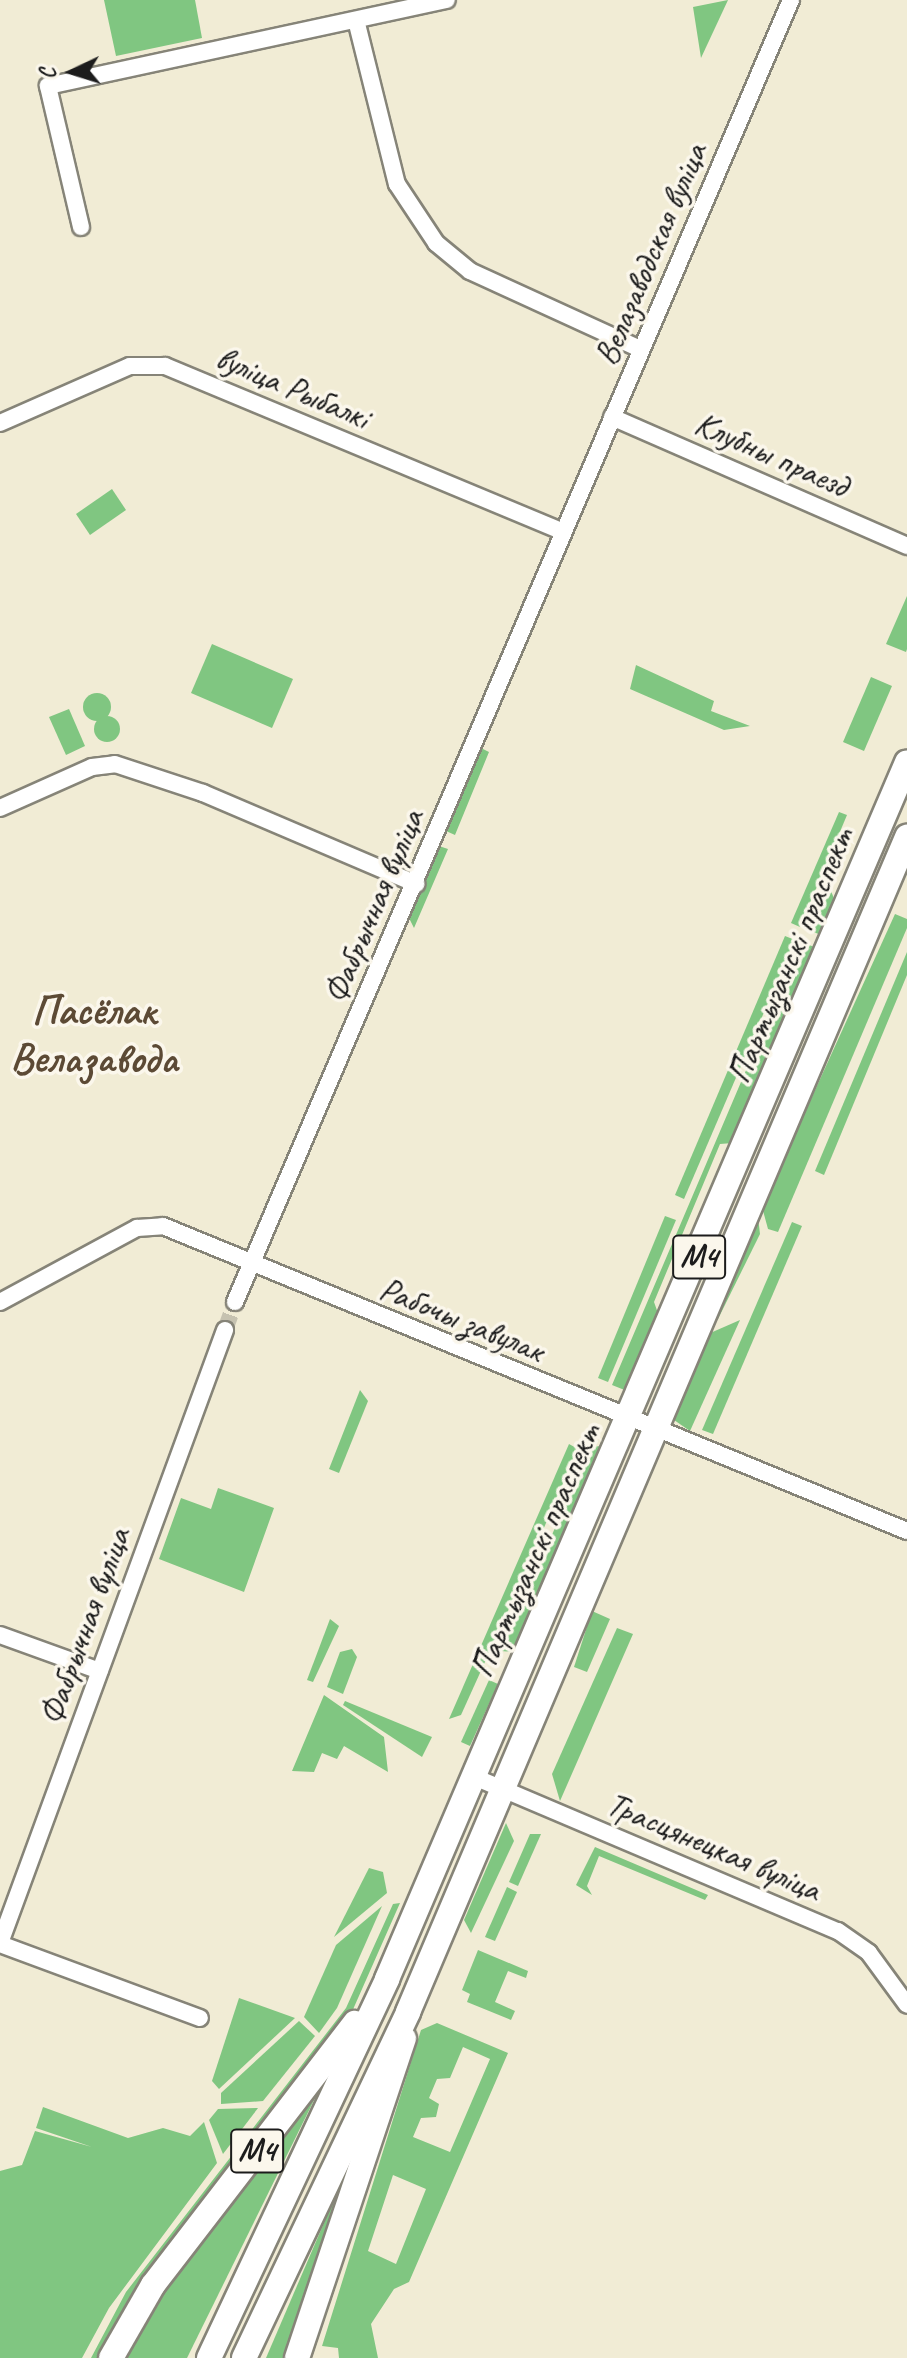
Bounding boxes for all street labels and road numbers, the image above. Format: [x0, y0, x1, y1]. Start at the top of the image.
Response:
street label: Велазаводская вуліца [585, 137, 715, 371]
street label: вуліца Рыбалкі [210, 337, 376, 437]
street label: Клубны праезд [689, 402, 855, 506]
street label: Фабрычная вуліца [314, 804, 432, 1008]
street label: Партызанскі праспект [718, 821, 862, 1089]
road number: М4 [671, 1229, 727, 1285]
street label: Рабочы завулак [374, 1268, 550, 1370]
street label: Партызанскі праспект [461, 1417, 609, 1683]
street label: Фабрычная вуліца [30, 1523, 138, 1729]
street label: Трасцянецкая вуліца [601, 1783, 827, 1909]
road number: М4 [229, 2123, 285, 2179]

